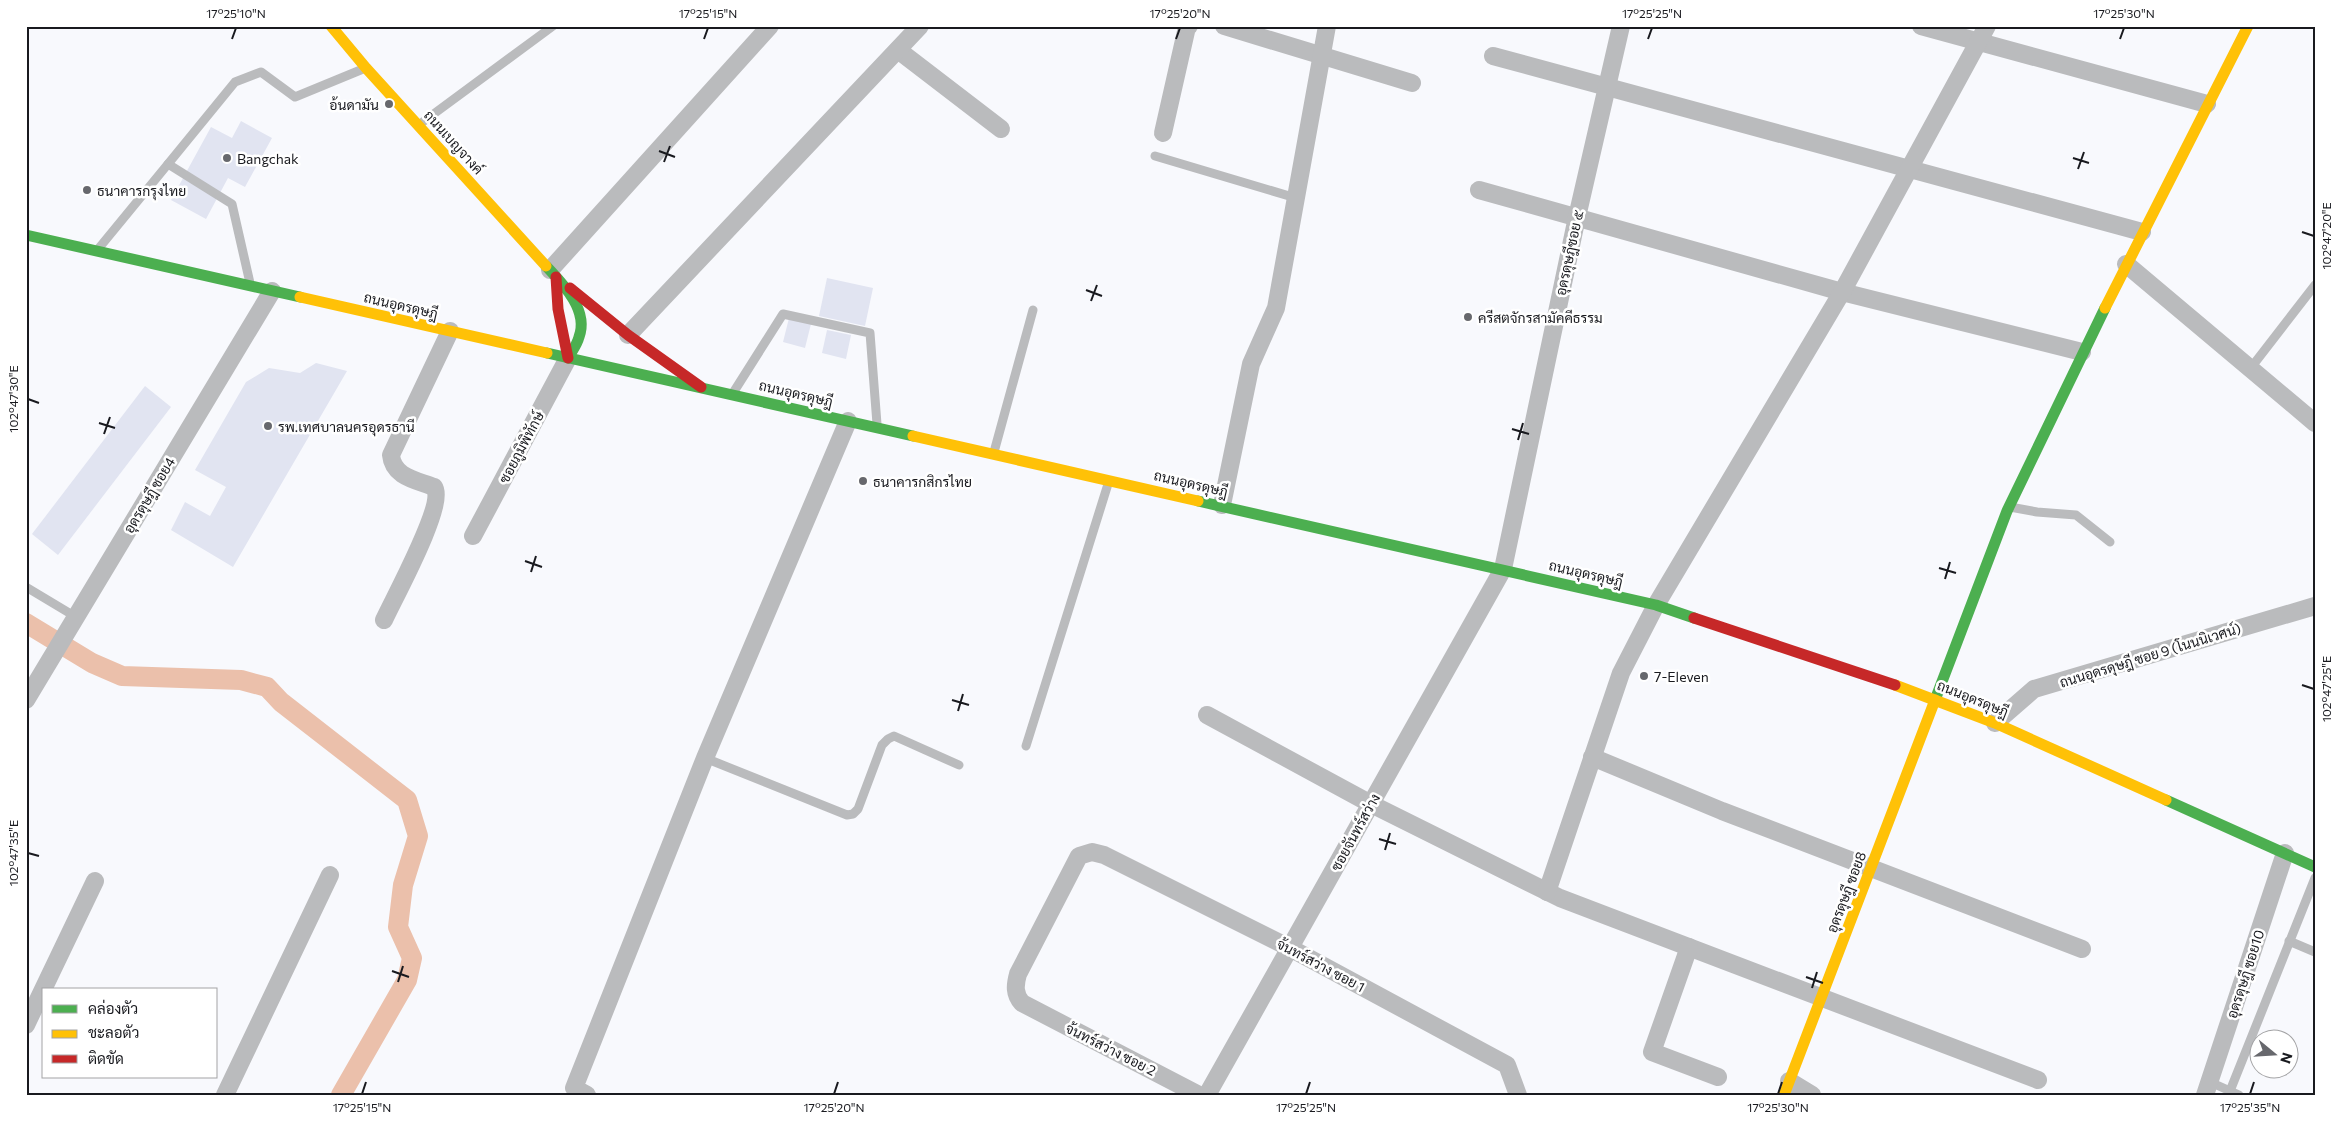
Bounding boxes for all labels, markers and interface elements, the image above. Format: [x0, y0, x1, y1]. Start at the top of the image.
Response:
text: 17°25'10"N [206, 6, 266, 20]
text: 17°25'15"N [679, 6, 737, 20]
text: 17°25'20"N [1149, 6, 1211, 20]
text: 17°25'25"N [1622, 6, 1682, 20]
text: 17°25'30"N [2093, 6, 2155, 20]
place label: อ้นดามัน [329, 96, 379, 113]
marker: อ้นดามัน [383, 98, 395, 110]
street label: ถนนเบญจางค์ [420, 106, 487, 178]
place label: Bangchak [237, 150, 299, 167]
marker: Bangchak [221, 152, 233, 164]
place label: ธนาคารกรุงไทย [97, 182, 186, 201]
marker: ธนาคารกรุงไทย [81, 184, 93, 196]
text: 102°47'20"E [2319, 202, 2333, 270]
street label: อุดรดุษฎีซอย ๕ [1552, 208, 1588, 298]
street label: ถนนอุดรดุษฎี [362, 288, 440, 324]
place label: ครีสตจักรสามัคคีธรรม [1478, 309, 1603, 326]
marker: ครีสตจักรสามัคคีธรรม [1462, 311, 1474, 323]
text: 102°47'30"E [6, 365, 20, 433]
street label: ถนนอุดรดุษฎี [757, 376, 835, 412]
street label: ซอยภูมิพิทักษ์ [495, 408, 549, 487]
place label: รพ.เทศบาลนครอุดรธานี [278, 418, 415, 437]
marker: รพ.เทศบาลนครอุดรธานี [262, 420, 274, 432]
street label: อุดรดุษฎี ซอย4 [120, 453, 180, 537]
street label: ถนนอุดรดุษฎี [1152, 466, 1230, 502]
place label: ธนาคารกสิกรไทย [873, 473, 972, 490]
marker: ธนาคารกสิกรไทย [857, 475, 869, 487]
street label: ถนนอุดรดุษฎี [1547, 556, 1625, 592]
street label: ถนนอุดรดุษฎี ซอย 9 (โนนนิเวศน์) [2057, 619, 2243, 693]
text: 102°47'25"E [2319, 656, 2333, 722]
place label: 7-Eleven [1654, 668, 1709, 685]
marker: 7-Eleven [1638, 670, 1650, 682]
street label: ถนนอุดรดุษฎี [1934, 676, 2011, 722]
street label: ซอยจันทร์สว่าง [1327, 790, 1383, 874]
text: 102°47'35"E [6, 820, 20, 886]
street label: อุดรดุษฎี ซอย8 [1823, 849, 1871, 936]
street label: อุดรดุษฎี ซอย10 [2223, 927, 2269, 1021]
street label: จ้นทร์สว่าง ซอย 1 [1274, 935, 1368, 995]
legend [42, 988, 218, 1078]
text: คล่องตัว [88, 999, 138, 1017]
street label: จ้นทร์สว่าง ซอย 2 [1063, 1019, 1159, 1079]
text: ชะลอตัว [88, 1023, 139, 1041]
north arrow [2248, 1028, 2298, 1078]
text: ติดขัด [88, 1049, 124, 1067]
text: N [2277, 1051, 2297, 1066]
text: 17°25'15"N [333, 1100, 391, 1114]
text: 17°25'20"N [803, 1100, 865, 1114]
text: 17°25'25"N [1276, 1100, 1336, 1114]
text: 17°25'30"N [1747, 1100, 1809, 1114]
text: 17°25'35"N [2220, 1100, 2280, 1114]

